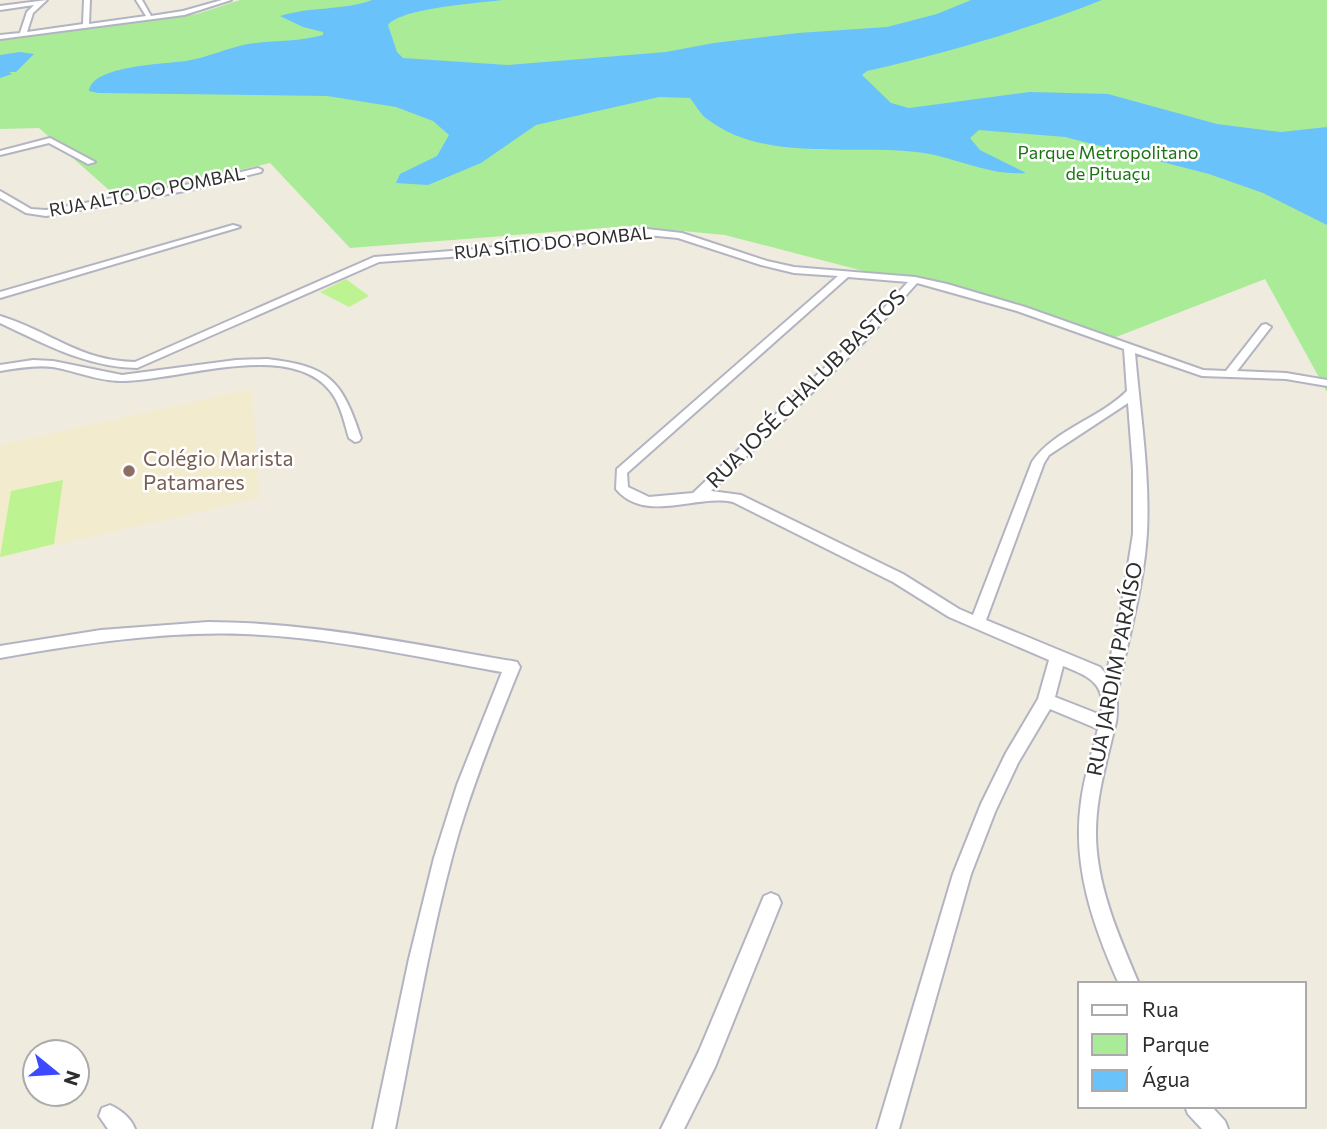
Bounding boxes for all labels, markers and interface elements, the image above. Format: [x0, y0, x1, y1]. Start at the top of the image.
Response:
park label: Parque Metropolitano de Pituaçu [1017, 141, 1199, 184]
street label: RUA ALTO DO POMBAL [47, 161, 247, 221]
street label: RUA SÍTIO DO POMBAL [453, 221, 653, 263]
street label: RUA JOSÉ CHALUB BASTOS [700, 283, 909, 492]
place label: Colégio Marista Patamares [143, 445, 293, 494]
marker: Colégio Marista Patamares [121, 463, 137, 479]
street label: RUA JARDIM PARAÍSO [1081, 560, 1147, 778]
legend [1078, 982, 1306, 1108]
text: Rua [1142, 996, 1179, 1021]
text: Parque [1142, 1031, 1209, 1056]
north arrow [21, 1038, 91, 1108]
text: Água [1142, 1066, 1190, 1091]
text: N [60, 1068, 86, 1089]

